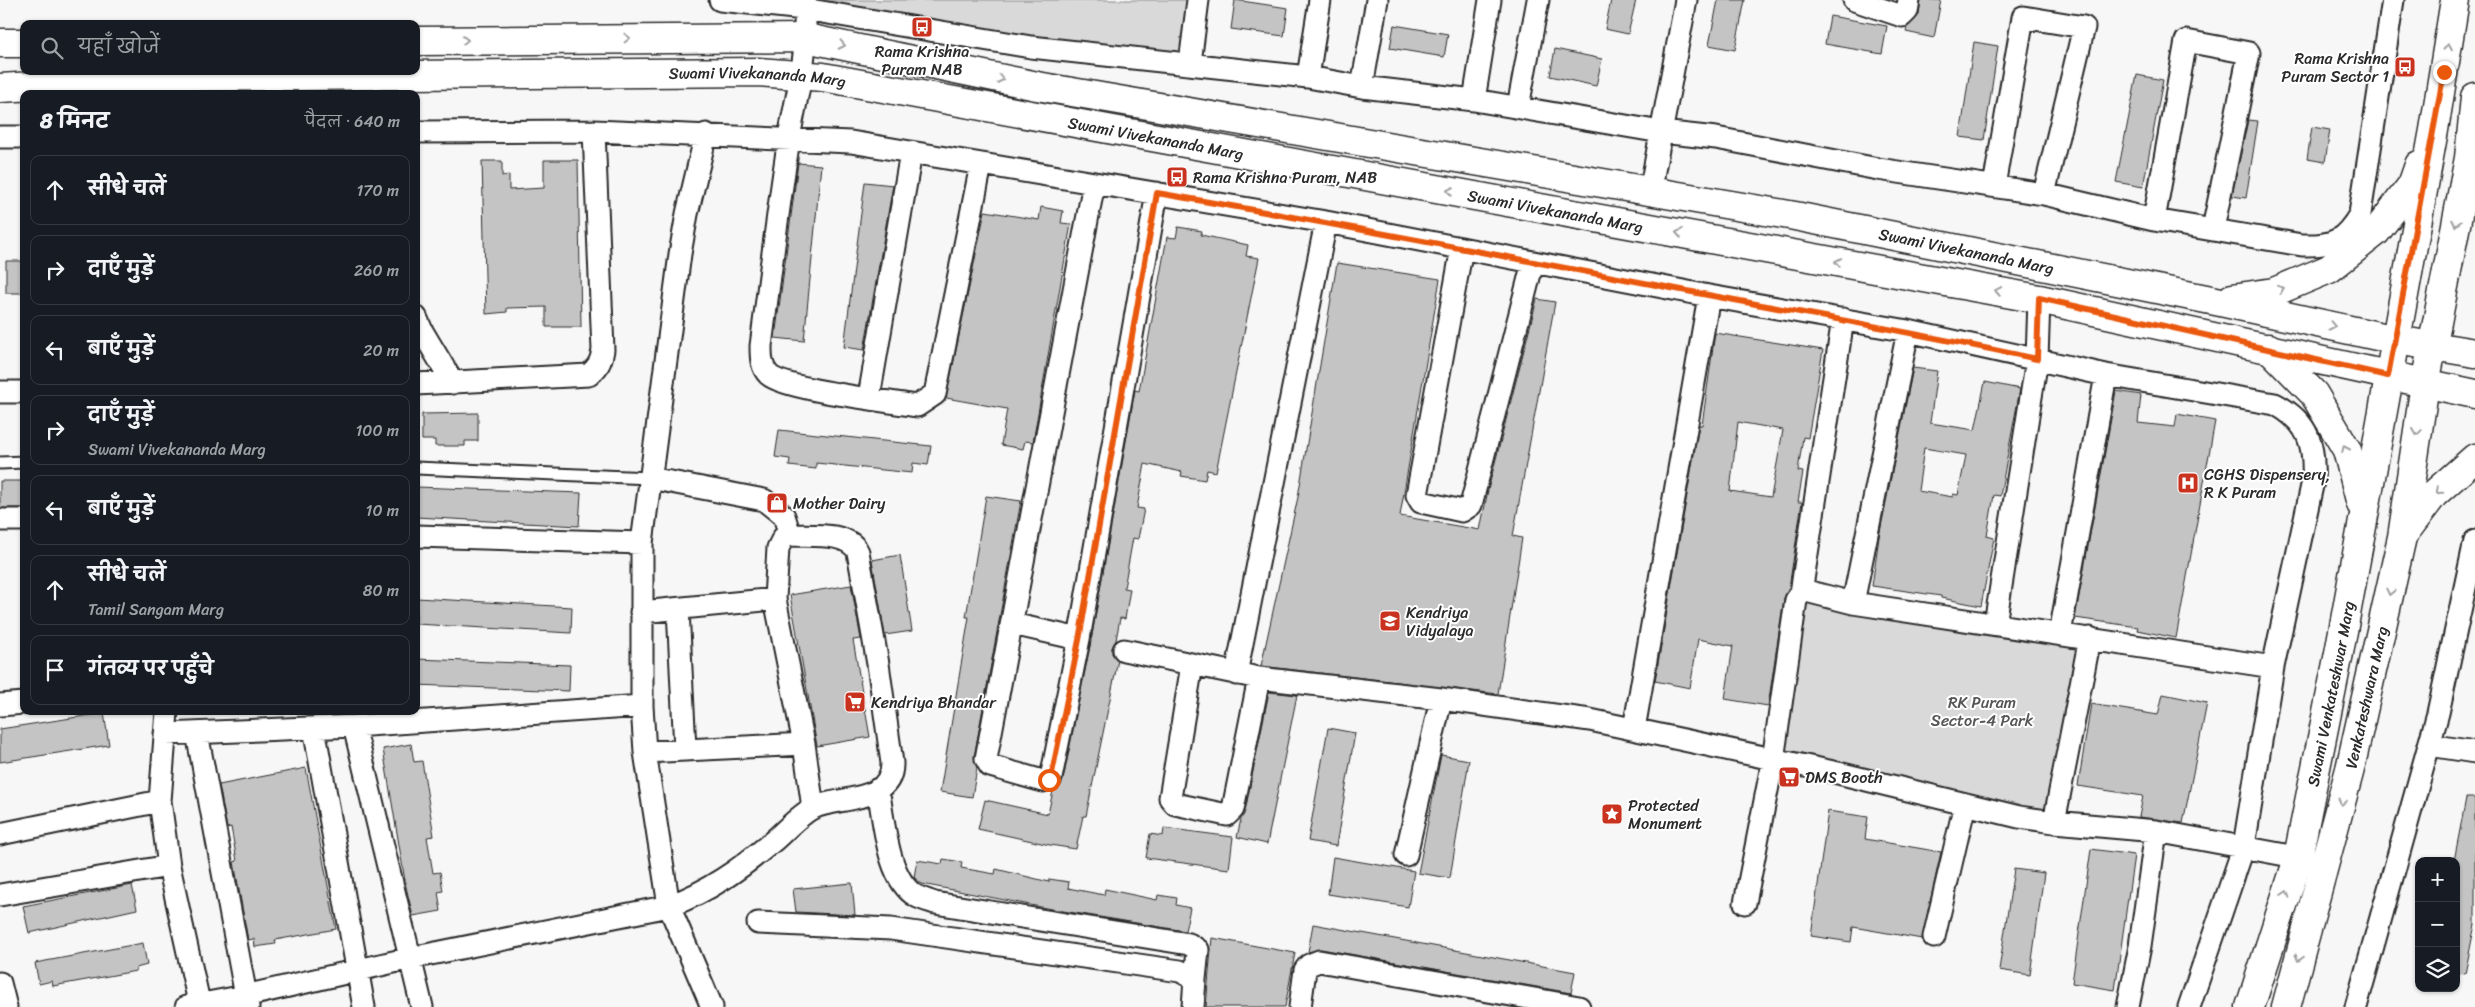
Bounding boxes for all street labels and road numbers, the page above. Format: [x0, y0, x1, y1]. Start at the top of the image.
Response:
street label: Swami Vivekananda Marg [669, 58, 849, 96]
street label: Swami Vivekananda Marg [1066, 108, 1246, 169]
street label: Swami Vivekananda Marg [1465, 181, 1645, 241]
street label: Swami Vivekananda Marg [1876, 219, 2057, 283]
street label: Swami Venkateshwar Marg [2299, 599, 2363, 789]
street label: Venkateshwara Marg [2337, 623, 2397, 771]

